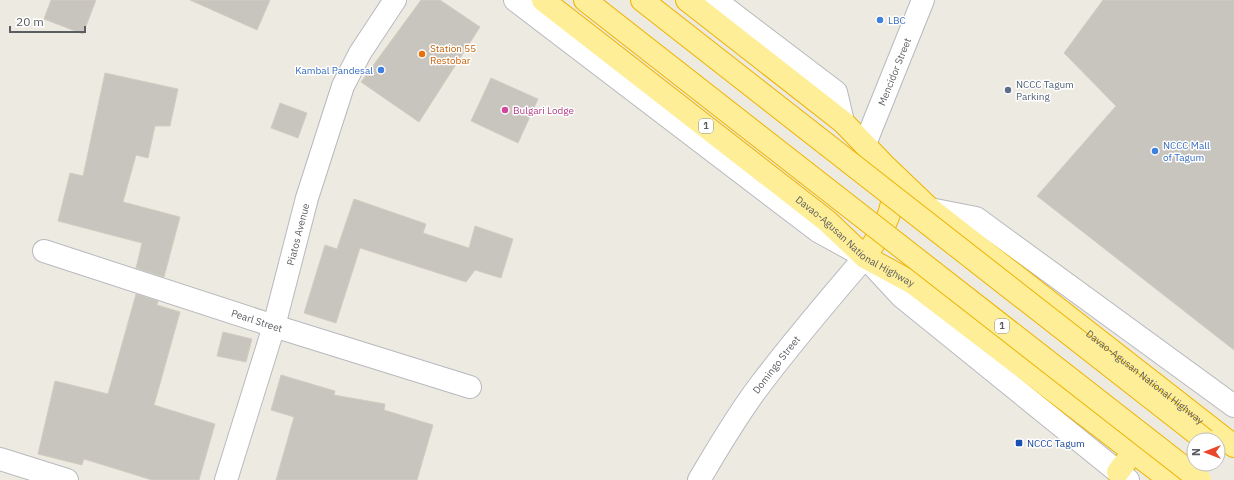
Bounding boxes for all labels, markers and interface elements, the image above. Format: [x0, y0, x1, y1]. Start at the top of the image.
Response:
scale bar [10, 8, 85, 34]
text: 20 m [16, 14, 44, 29]
place label: LBC [888, 14, 906, 27]
marker: LBC [875, 15, 885, 25]
street label: Mencidor Street [875, 36, 914, 108]
place label: Station 55 Restobar [430, 42, 476, 67]
marker: Station 55 Restobar [417, 49, 427, 59]
place label: Kambal Pandesal [295, 64, 373, 77]
marker: Kambal Pandesal [376, 65, 386, 75]
place label: NCCC Tagum Parking [1016, 78, 1074, 103]
marker: NCCC Tagum Parking [1003, 85, 1013, 95]
place label: Bulgari Lodge [513, 104, 575, 117]
marker: Bulgari Lodge [500, 105, 510, 115]
road number: 1 [699, 119, 713, 133]
place label: NCCC Mall of Tagum [1163, 139, 1210, 164]
marker: NCCC Mall of Tagum [1150, 146, 1160, 156]
street label: Davao-Agusan National Highway [793, 193, 917, 290]
street label: Piatos Avenue [284, 201, 312, 267]
street label: Pearl Street [230, 307, 284, 335]
road number: 1 [995, 319, 1009, 333]
street label: Davao-Agusan National Highway [1083, 327, 1206, 427]
street label: Domingo Street [750, 333, 803, 396]
north arrow [1186, 432, 1226, 472]
place label: NCCC Tagum [1027, 437, 1085, 450]
marker: NCCC Tagum [1014, 438, 1024, 448]
text: N [1189, 448, 1203, 456]

